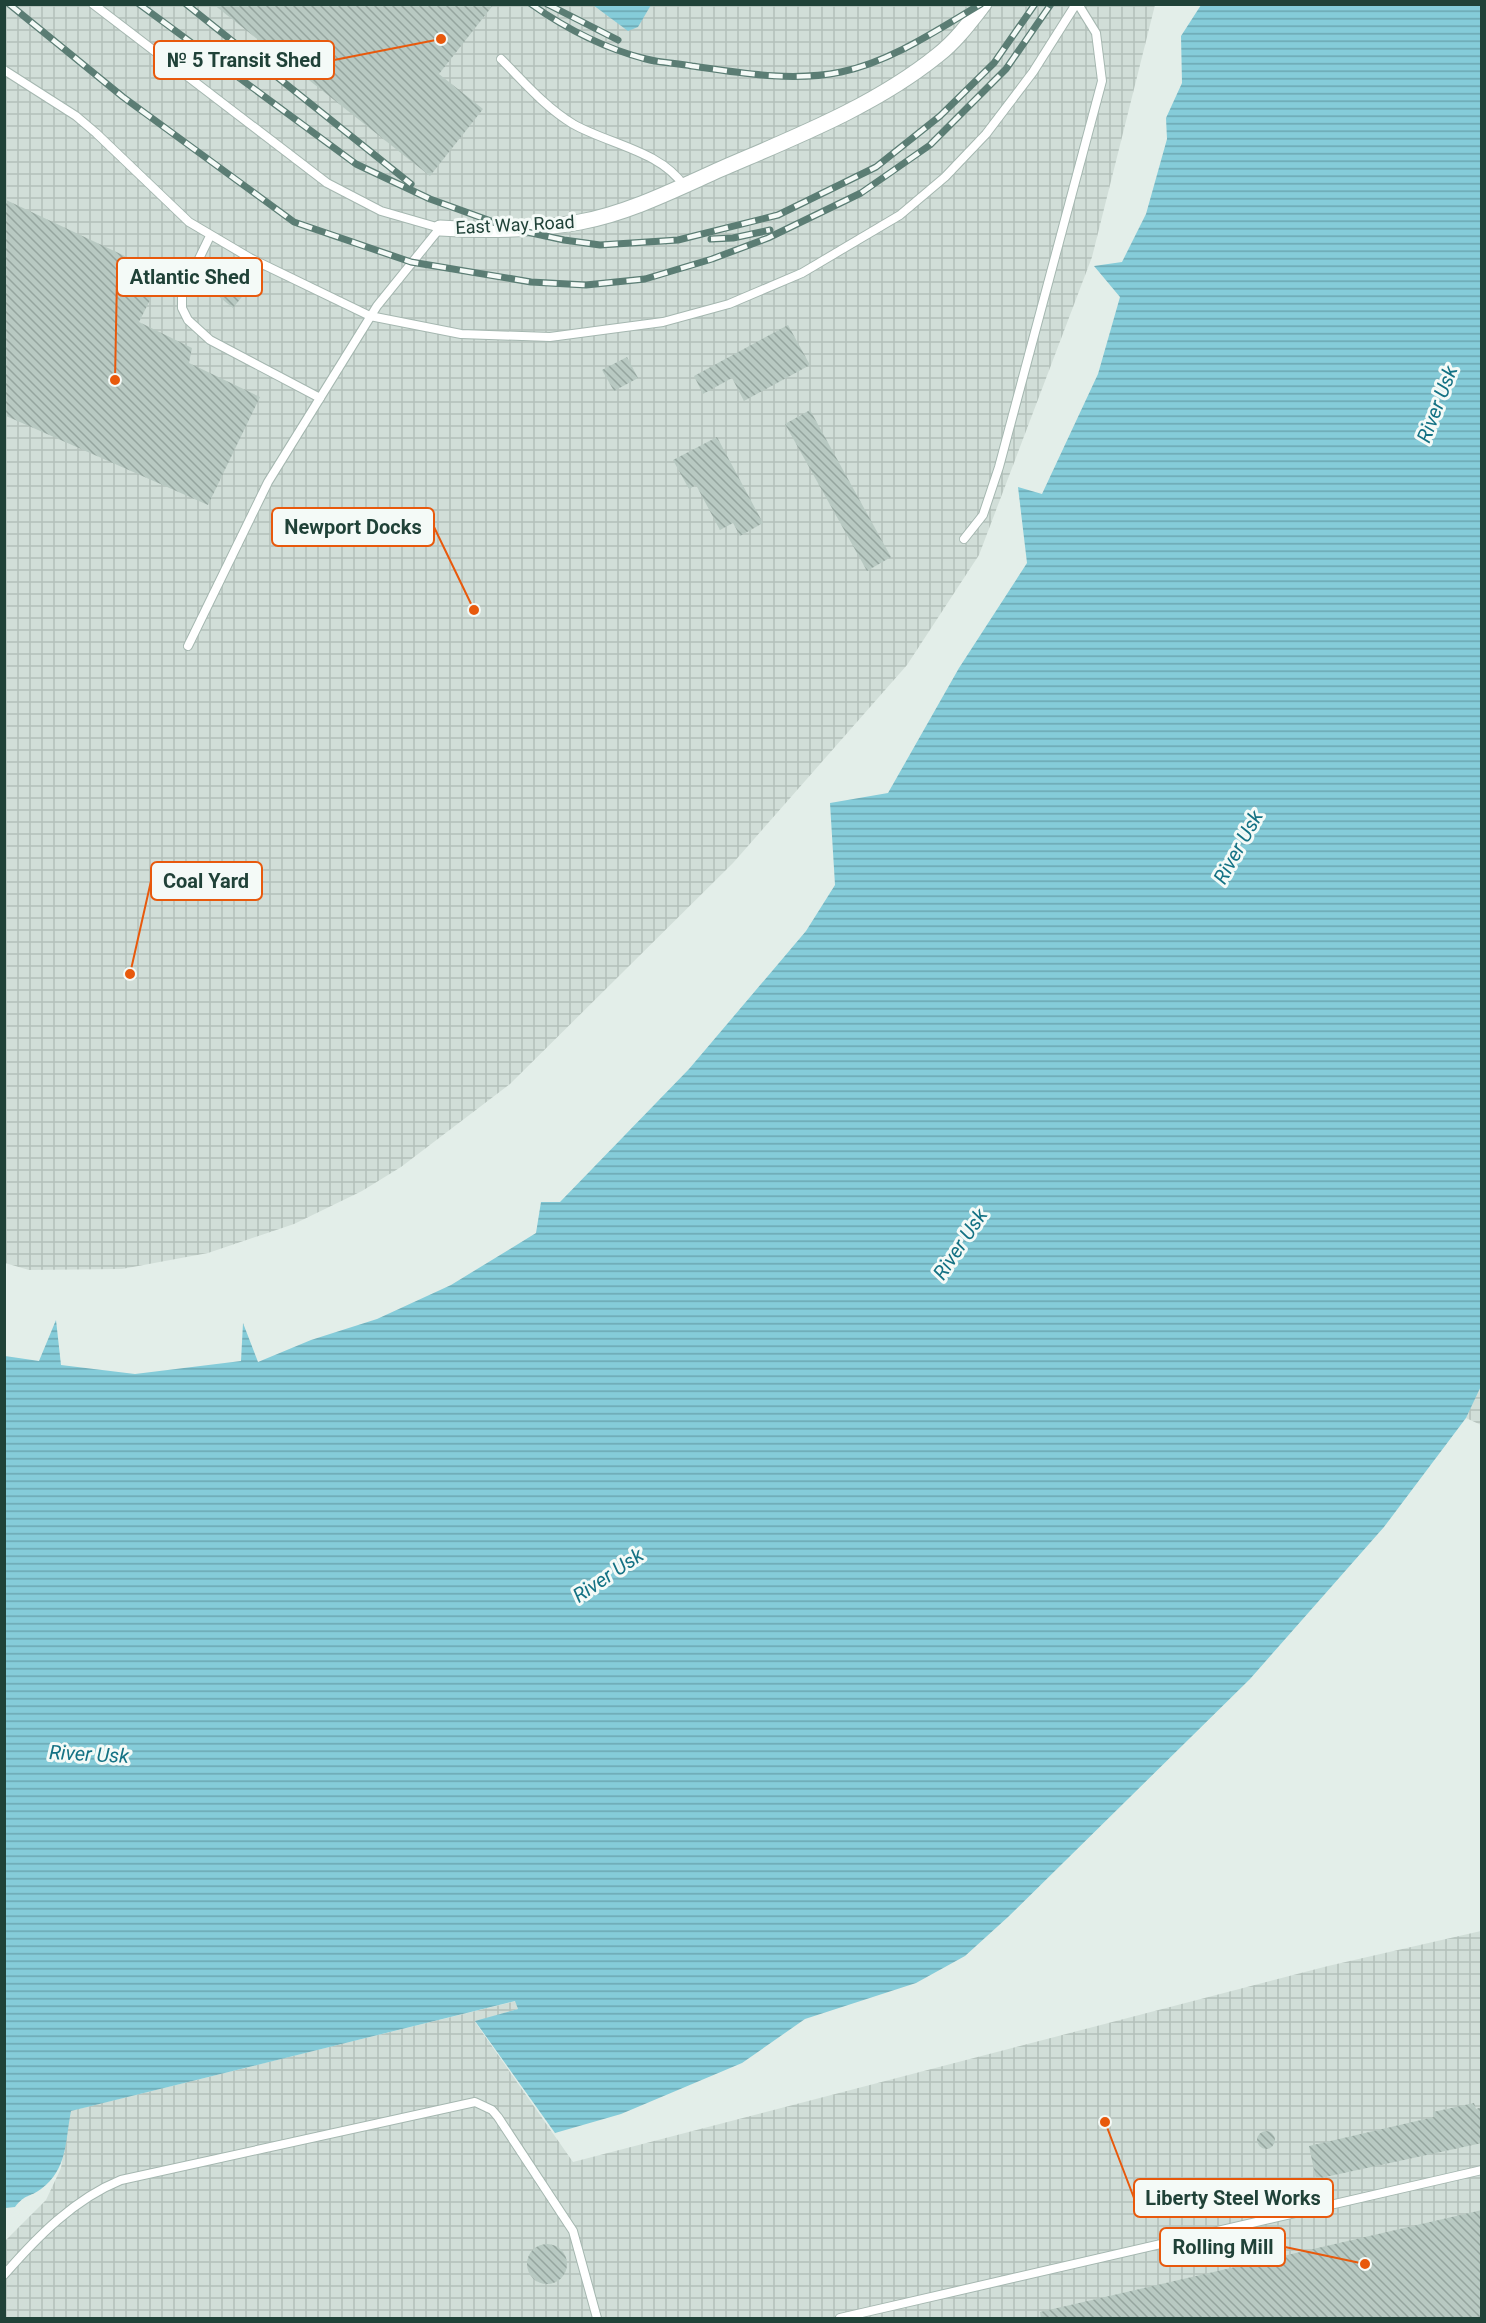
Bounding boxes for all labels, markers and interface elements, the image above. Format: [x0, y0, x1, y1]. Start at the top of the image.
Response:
callout: № 5 Transit Shed [154, 41, 334, 79]
text: № 5 Transit Shed [167, 48, 321, 72]
street label: East Way Road [455, 211, 575, 238]
callout: Atlantic Shed [117, 258, 262, 296]
text: Atlantic Shed [130, 265, 250, 289]
water label: River Usk [1411, 361, 1463, 446]
callout: Newport Docks [272, 508, 434, 546]
text: Newport Docks [284, 515, 422, 539]
water label: River Usk [1208, 805, 1268, 888]
callout: Coal Yard [151, 862, 262, 900]
text: Coal Yard [163, 869, 249, 893]
water label: River Usk [928, 1203, 993, 1284]
water label: River Usk [568, 1542, 649, 1607]
water label: River Usk [48, 1740, 131, 1768]
callout: Liberty Steel Works [1134, 2179, 1333, 2217]
text: Liberty Steel Works [1145, 2186, 1321, 2210]
callout: Rolling Mill [1160, 2228, 1285, 2266]
text: Rolling Mill [1173, 2235, 1273, 2259]

